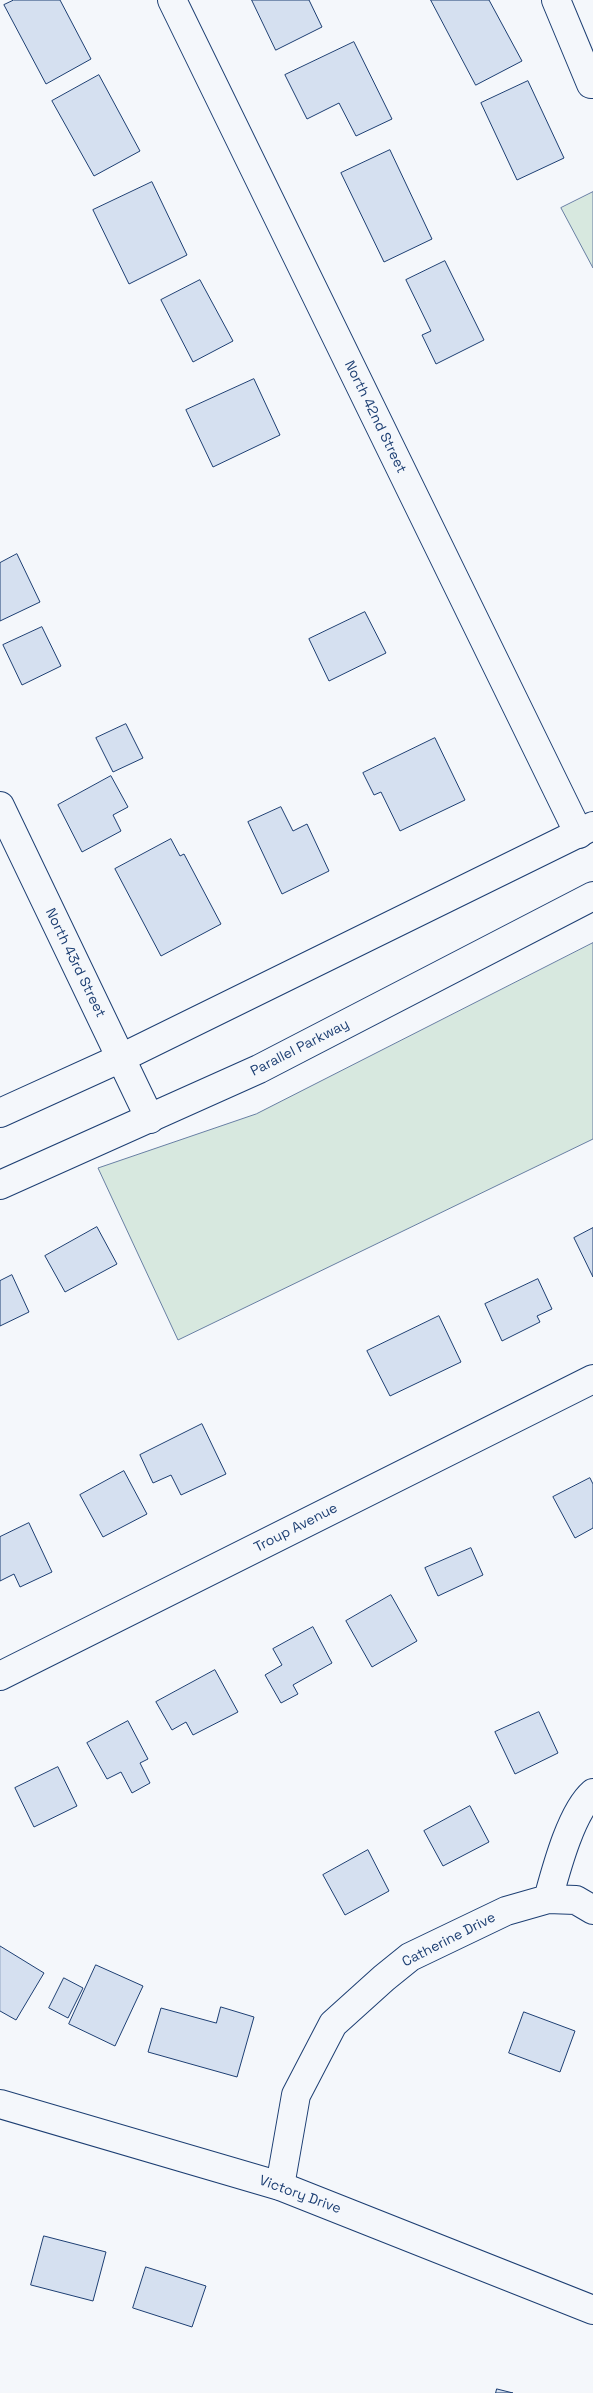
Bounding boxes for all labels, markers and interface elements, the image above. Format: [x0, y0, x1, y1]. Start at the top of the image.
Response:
street label: North 42nd Street [340, 358, 410, 476]
street label: North 43rd Street [41, 906, 109, 1020]
street label: Parallel Parkway [248, 1016, 352, 1080]
street label: Troup Avenue [251, 1500, 341, 1556]
street label: Catherine Drive [399, 1909, 499, 1971]
street label: Victory Drive [257, 2172, 343, 2218]

